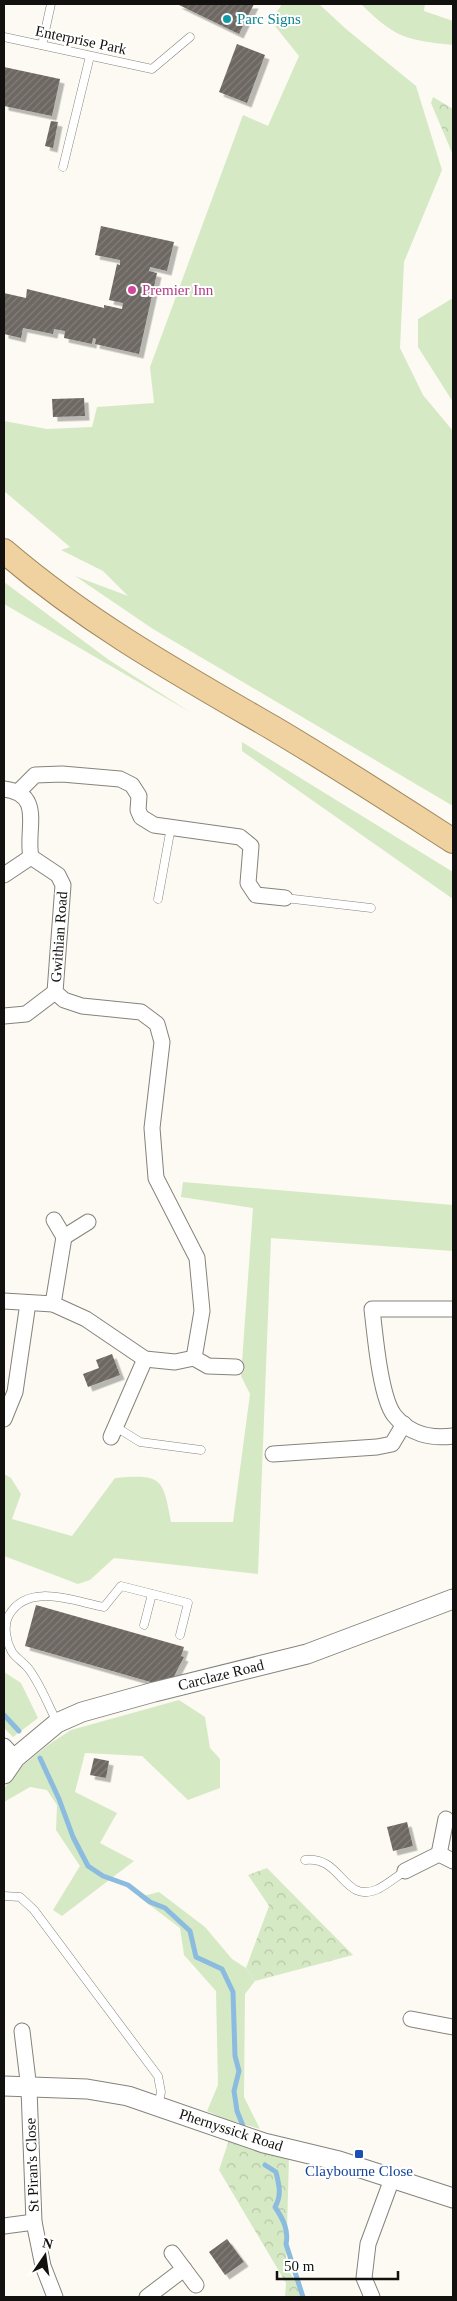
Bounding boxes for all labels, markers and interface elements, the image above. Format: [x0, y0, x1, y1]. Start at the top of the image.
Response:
place label: Parc Signs [237, 11, 301, 27]
marker: Parc Signs [221, 13, 233, 25]
street label: Enterprise Park [34, 23, 129, 58]
place label: Premier Inn [142, 282, 214, 298]
marker: Premier Inn [126, 284, 138, 296]
street label: Gwithian Road [48, 890, 70, 983]
street label: Carclaze Road [176, 1656, 266, 1693]
street label: Phernyssick Road [177, 2106, 285, 2154]
street label: St Piran's Close [22, 2117, 42, 2212]
marker: Claybourne Close [353, 2148, 365, 2160]
place label: Claybourne Close [305, 2163, 413, 2179]
north arrow [20, 2231, 70, 2281]
text: N [41, 2235, 54, 2252]
scale bar [277, 2248, 398, 2280]
text: 50 m [284, 2258, 315, 2274]

